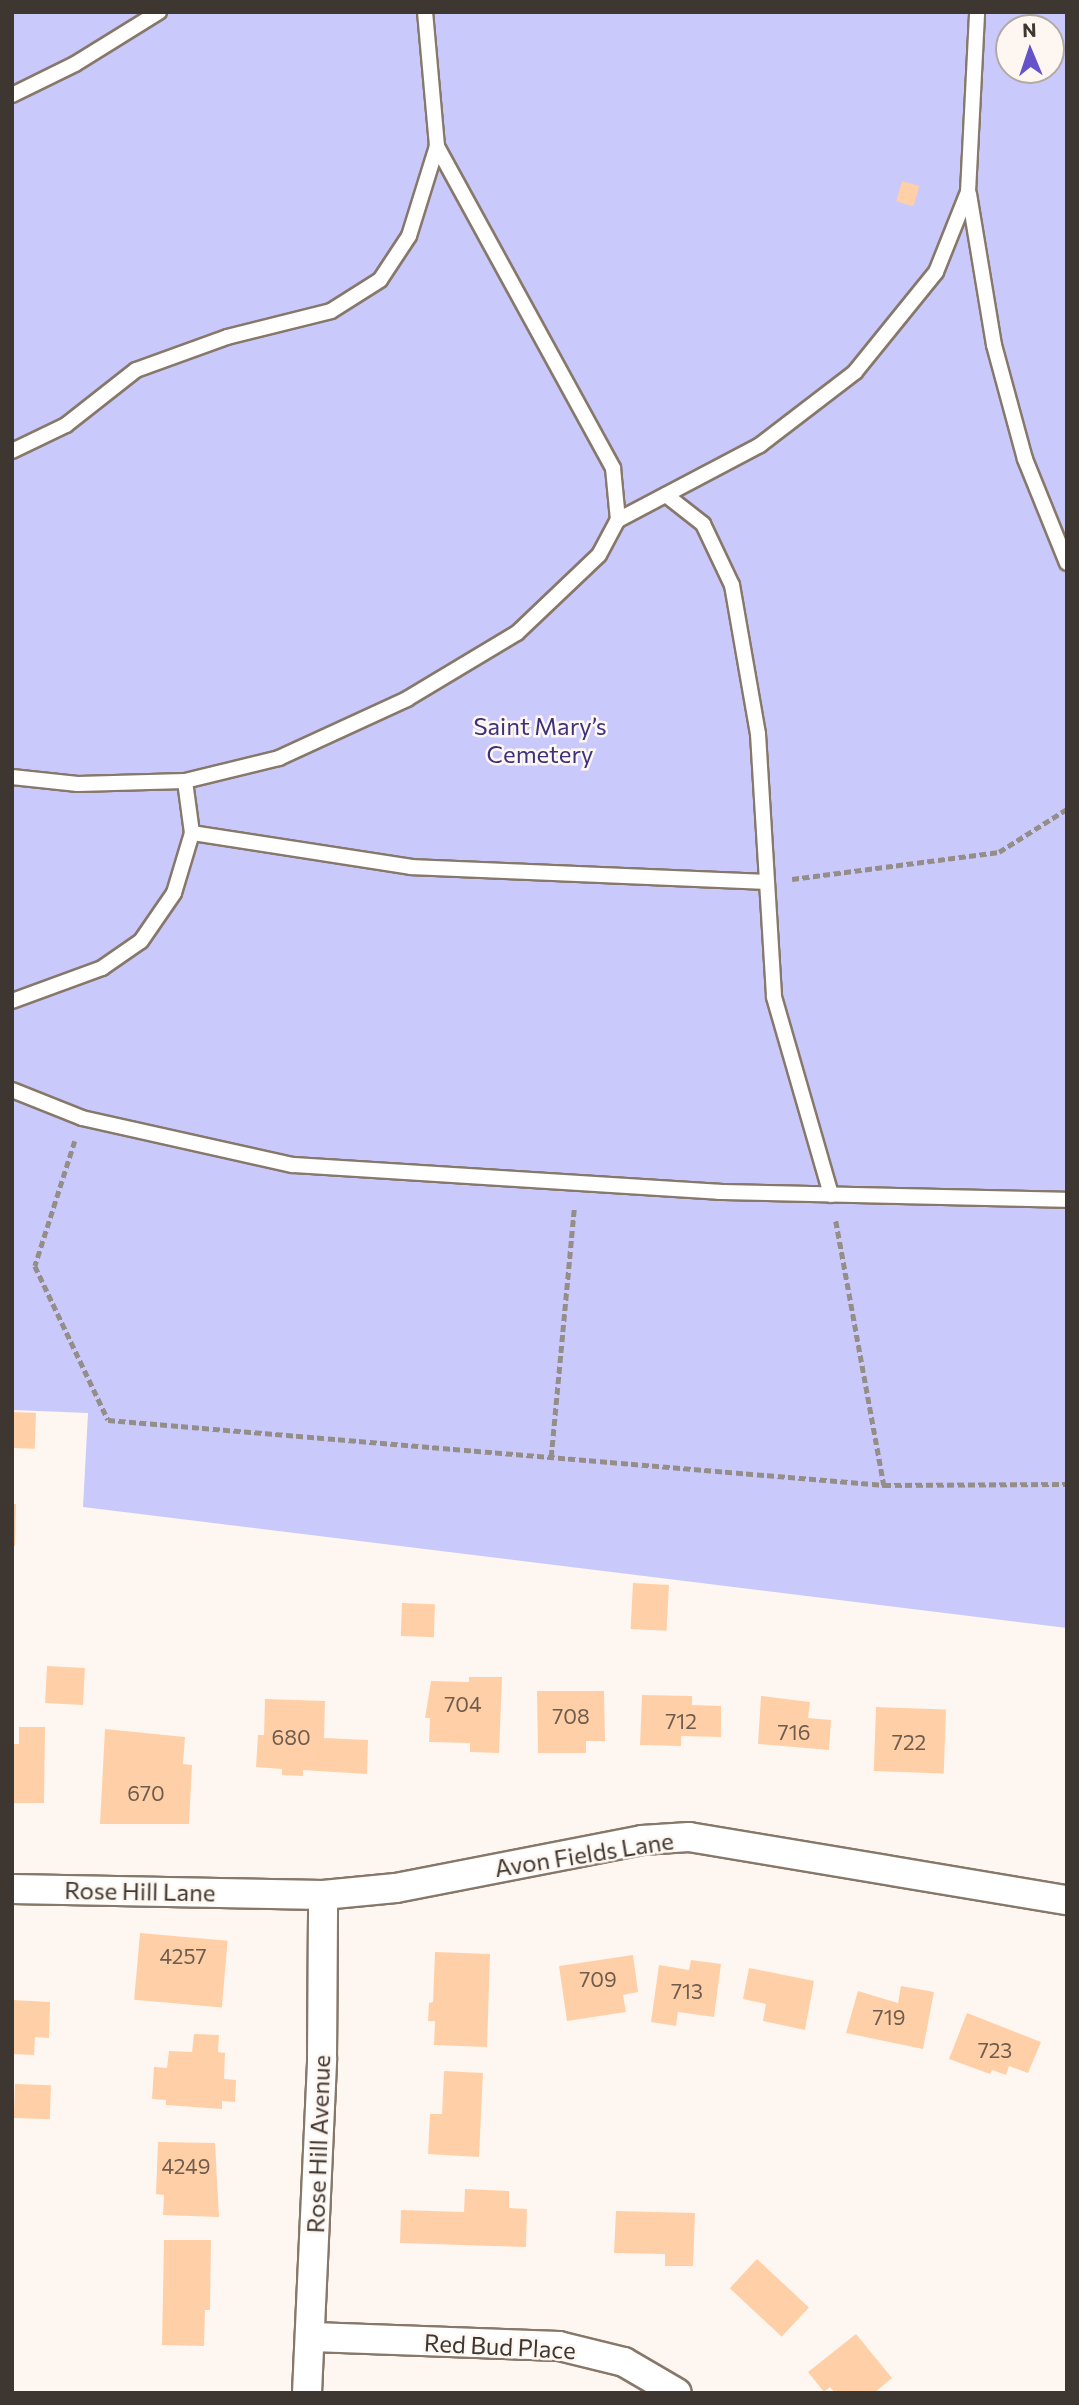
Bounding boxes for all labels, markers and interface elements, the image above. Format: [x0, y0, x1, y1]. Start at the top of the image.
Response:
north arrow [995, 14, 1065, 84]
text: N [1022, 18, 1037, 41]
park label: Saint Mary’s Cemetery [473, 712, 607, 768]
house number: 704 [444, 1691, 482, 1717]
house number: 708 [552, 1703, 590, 1729]
house number: 712 [665, 1708, 697, 1734]
house number: 716 [778, 1719, 810, 1745]
house number: 680 [271, 1724, 311, 1750]
house number: 722 [892, 1729, 926, 1755]
house number: 670 [127, 1780, 165, 1806]
street label: Avon Fields Lane [492, 1826, 676, 1882]
street label: Rose Hill Lane [64, 1875, 216, 1907]
house number: 4257 [159, 1943, 207, 1969]
house number: 709 [579, 1966, 617, 1992]
house number: 713 [671, 1978, 703, 2004]
house number: 719 [873, 2004, 905, 2030]
house number: 723 [978, 2037, 1012, 2063]
street label: Rose Hill Avenue [300, 2054, 336, 2234]
house number: 4249 [162, 2153, 210, 2179]
street label: Red Bud Place [423, 2328, 577, 2364]

